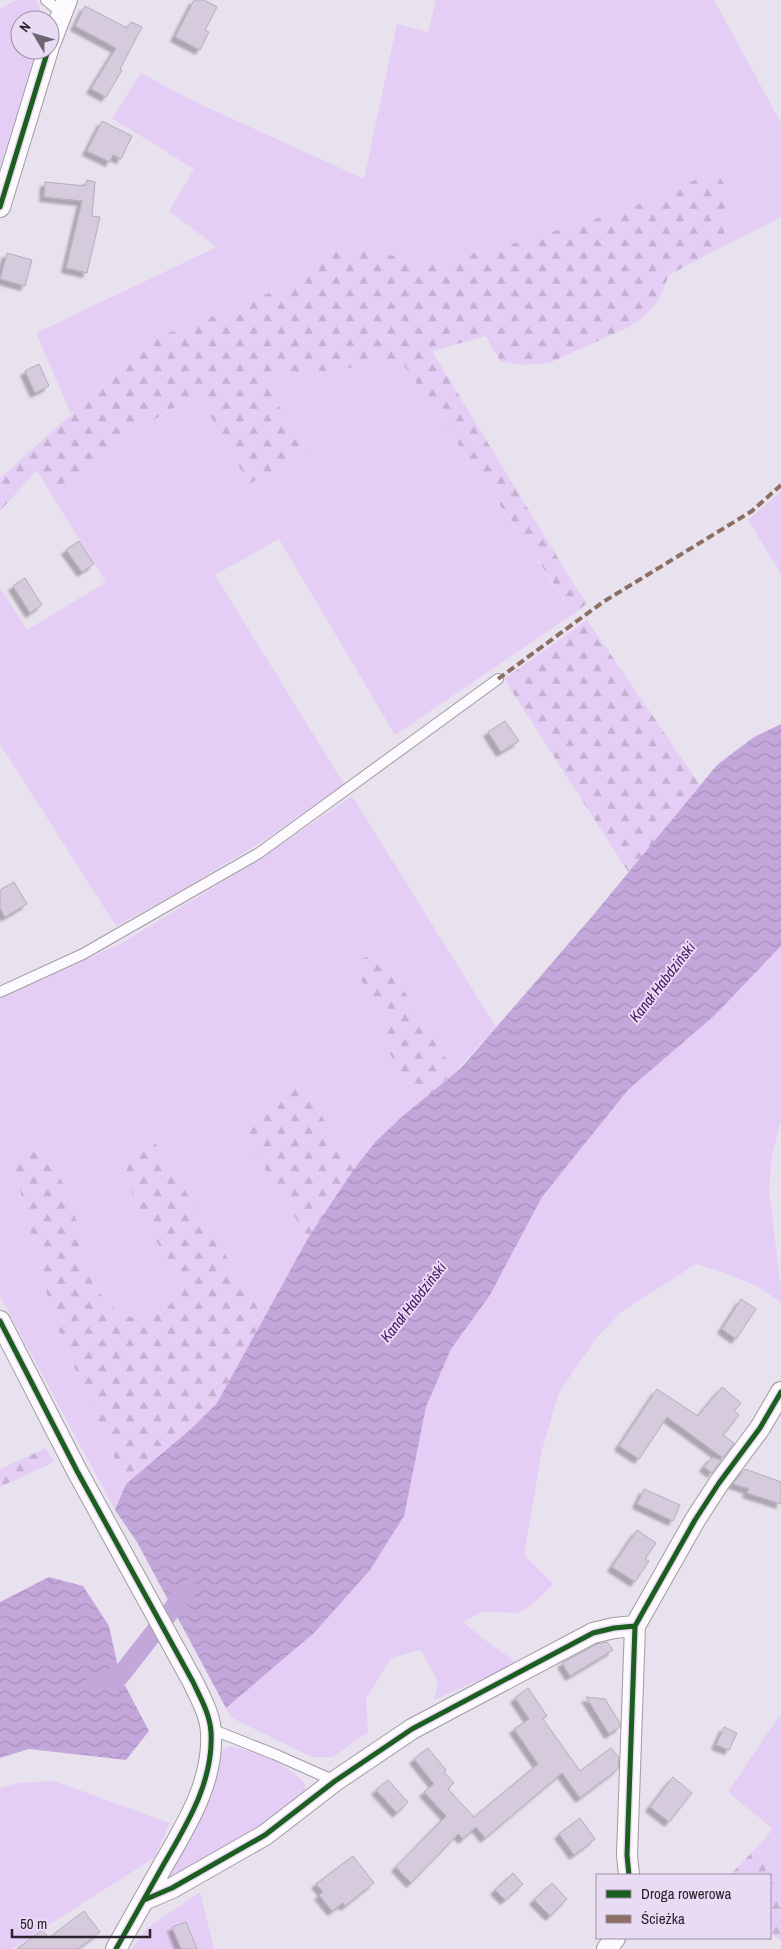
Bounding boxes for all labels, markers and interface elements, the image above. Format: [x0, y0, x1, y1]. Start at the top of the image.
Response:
north arrow [10, 10, 60, 60]
text: N [15, 18, 34, 36]
water label: Kanał Habdziński [624, 937, 700, 1026]
water label: Kanał Habdziński [375, 1257, 451, 1346]
legend [596, 1874, 771, 1939]
text: Droga rowerowa [641, 1883, 731, 1904]
scale bar [12, 1906, 150, 1938]
text: Ścieżka [641, 1908, 685, 1929]
text: 50 m [20, 1913, 47, 1934]

